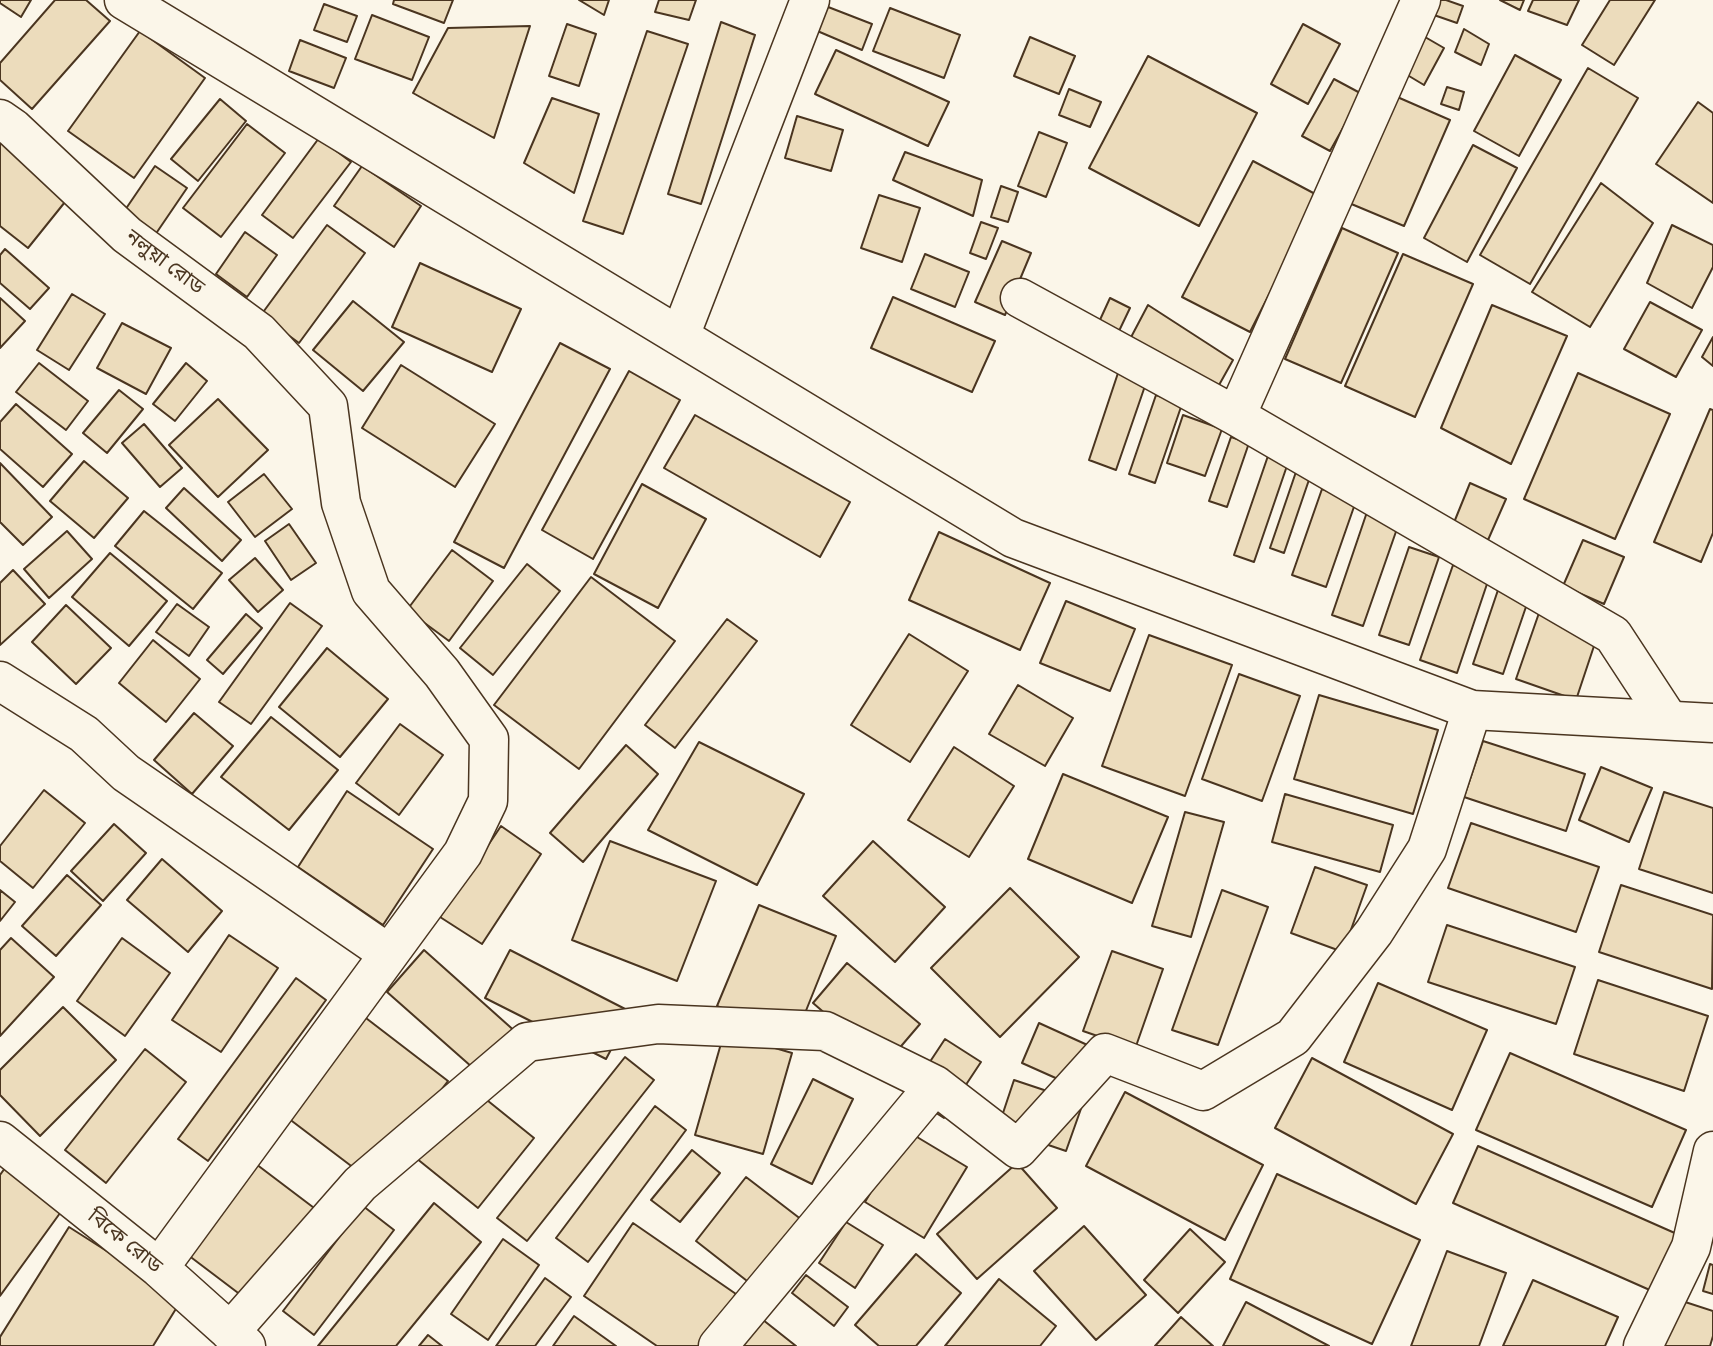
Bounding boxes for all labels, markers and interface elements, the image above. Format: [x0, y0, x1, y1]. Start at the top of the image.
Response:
street label: নলুয়া রোড [120, 224, 210, 300]
street label: বিকে রোড [83, 1203, 167, 1279]

